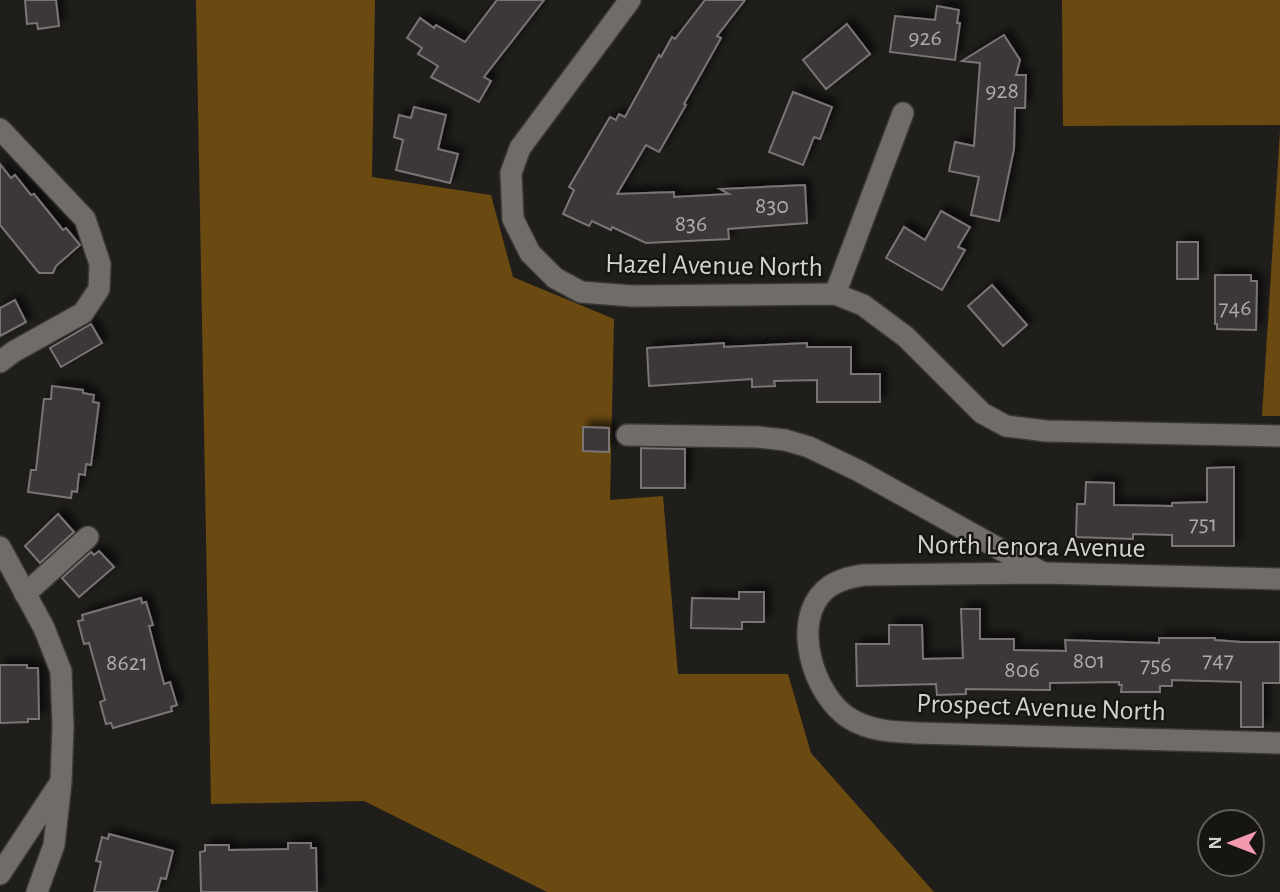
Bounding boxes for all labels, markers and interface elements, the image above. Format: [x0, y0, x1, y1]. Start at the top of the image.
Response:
house number: 926 [908, 26, 942, 50]
house number: 928 [985, 79, 1019, 103]
house number: 830 [755, 194, 789, 218]
house number: 836 [675, 212, 707, 236]
street label: Hazel Avenue North [605, 250, 823, 282]
house number: 746 [1219, 296, 1251, 320]
house number: 751 [1189, 512, 1217, 536]
street label: North Lenora Avenue [916, 531, 1146, 563]
house number: 747 [1202, 648, 1234, 672]
house number: 801 [1073, 649, 1105, 673]
house number: 8621 [106, 651, 148, 675]
house number: 756 [1140, 653, 1172, 677]
house number: 806 [1004, 658, 1040, 682]
street label: Prospect Avenue North [916, 690, 1166, 726]
north arrow [1196, 808, 1266, 878]
text: N [1206, 836, 1225, 850]

